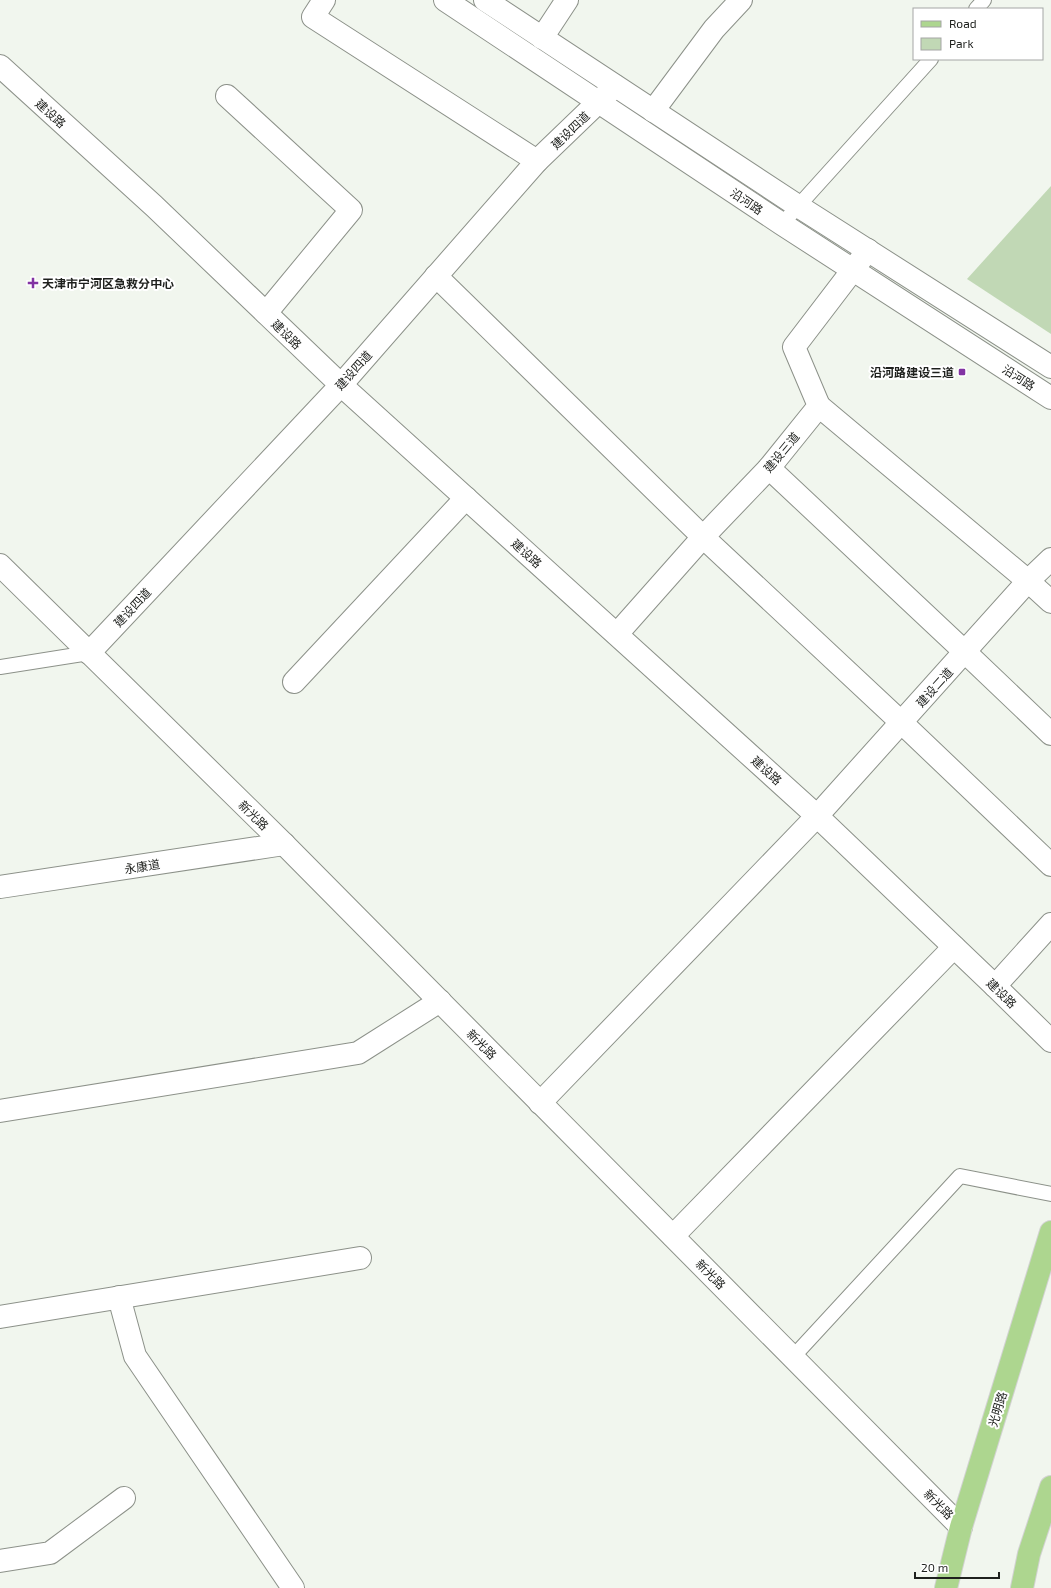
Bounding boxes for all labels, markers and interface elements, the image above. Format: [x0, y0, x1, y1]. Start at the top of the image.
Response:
legend [913, 8, 1043, 60]
text: Road [949, 16, 977, 30]
text: Park [949, 36, 974, 50]
street label: 建设路 [33, 96, 69, 130]
street label: 建设四道 [548, 108, 592, 152]
street label: 沿河路 [728, 185, 766, 217]
place label: 天津市宁河区急救分中心 [42, 276, 174, 290]
marker: 天津市宁河区急救分中心 [27, 277, 39, 289]
street label: 建设路 [269, 316, 305, 352]
street label: 建设四道 [332, 347, 374, 393]
street label: 沿河路 [1000, 361, 1038, 393]
place label: 沿河路建设三道 [870, 365, 954, 379]
marker: 沿河路建设三道 [957, 367, 967, 377]
street label: 建设三道 [760, 429, 802, 475]
street label: 建设路 [509, 536, 545, 570]
street label: 建设四道 [111, 585, 153, 629]
street label: 建设二道 [913, 664, 955, 710]
street label: 建设路 [749, 753, 785, 787]
street label: 新光路 [236, 797, 272, 833]
street label: 永康道 [123, 856, 161, 876]
street label: 建设路 [984, 975, 1020, 1011]
street label: 新光路 [464, 1026, 500, 1062]
street label: 新光路 [693, 1256, 729, 1292]
street label: 光明路 [985, 1390, 1009, 1428]
street label: 新光路 [921, 1486, 957, 1522]
scale bar [915, 1554, 999, 1580]
text: 20 m [921, 1560, 948, 1574]

